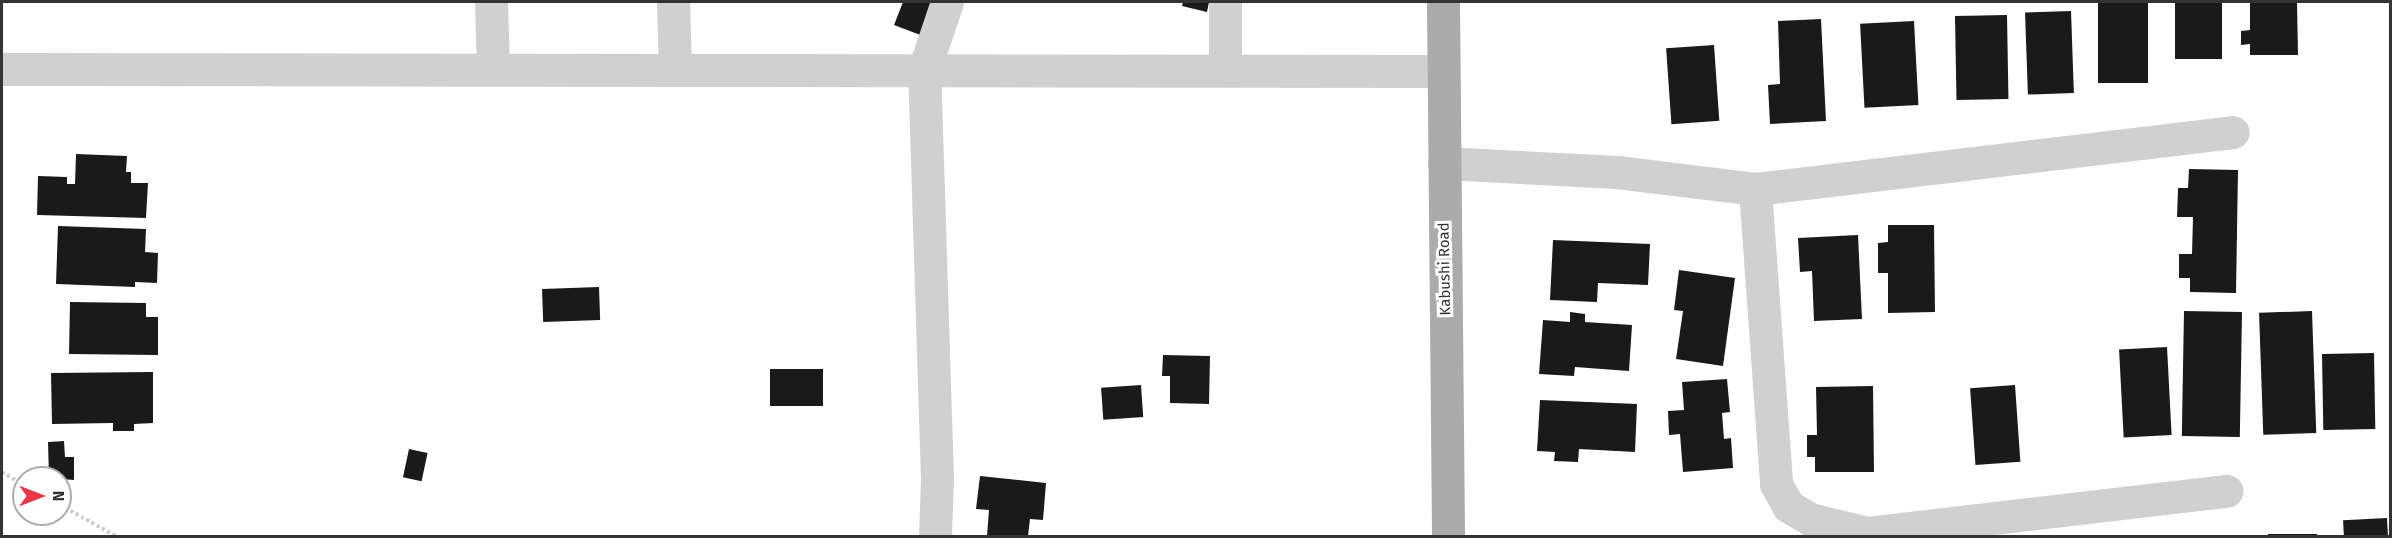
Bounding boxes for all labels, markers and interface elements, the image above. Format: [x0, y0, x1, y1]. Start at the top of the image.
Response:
street label: Kabushi Road [1435, 222, 1455, 316]
north arrow [12, 466, 72, 526]
text: N [49, 491, 68, 501]

